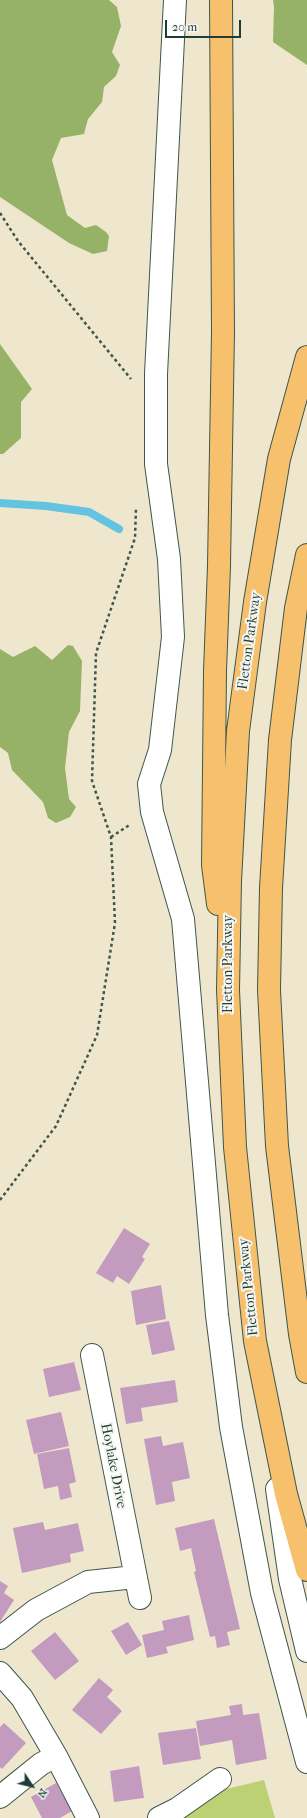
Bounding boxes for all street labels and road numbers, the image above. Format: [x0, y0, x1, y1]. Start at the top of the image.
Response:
street label: Fletton Parkway [235, 591, 265, 691]
street label: Fletton Parkway [221, 915, 237, 1013]
street label: Fletton Parkway [236, 1237, 262, 1337]
street label: Hoylake Drive [97, 1422, 129, 1510]

